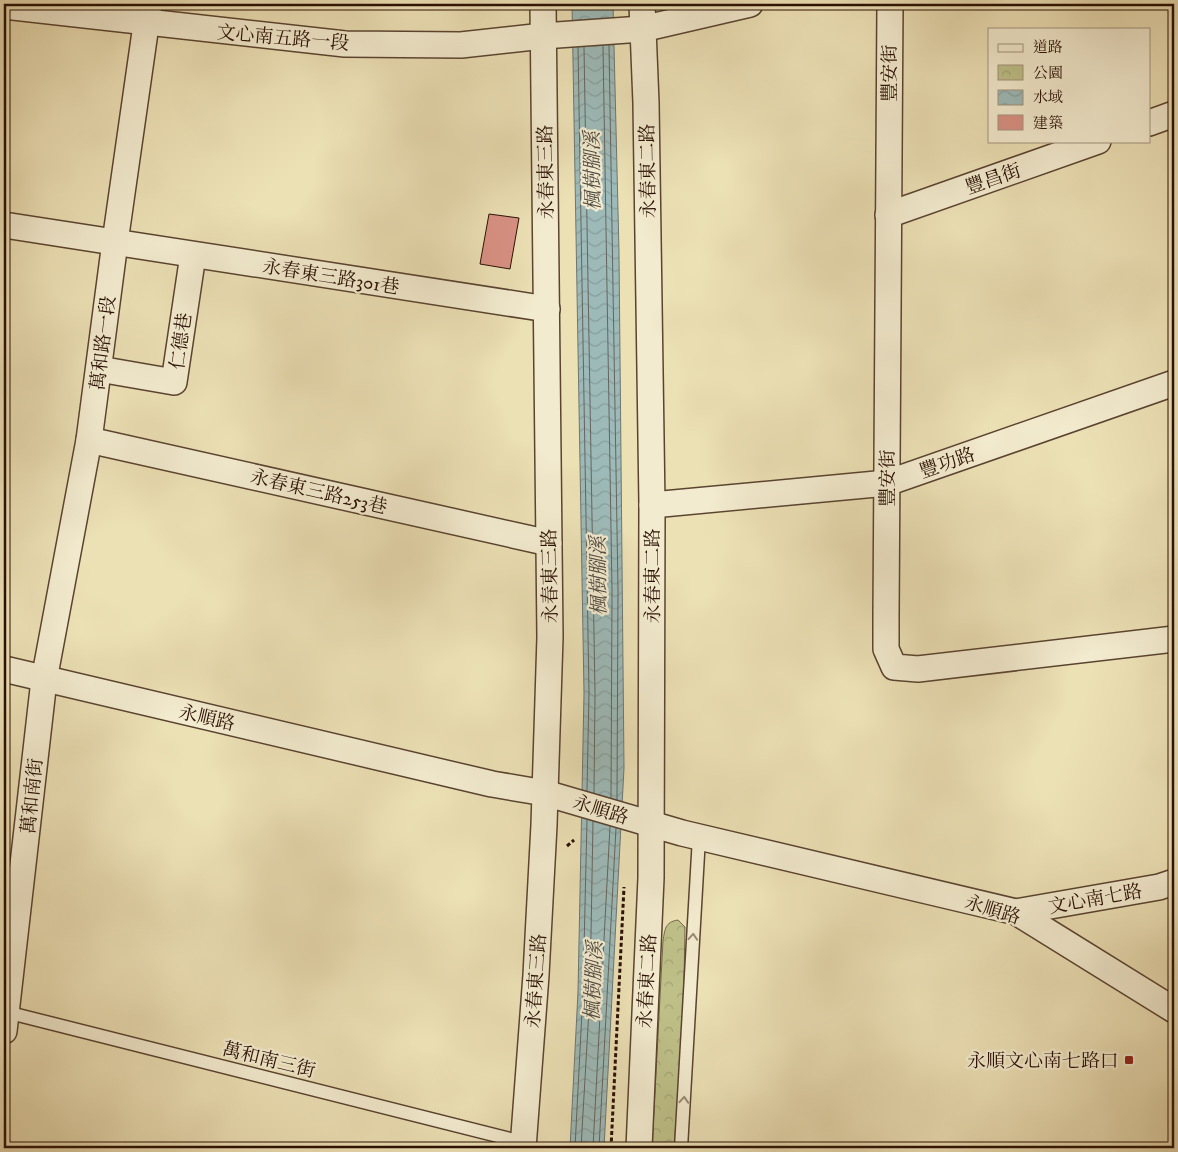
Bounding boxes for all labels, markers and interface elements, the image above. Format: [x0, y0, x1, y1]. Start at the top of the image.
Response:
street label: 文心南五路一段 [216, 21, 350, 56]
legend [988, 28, 1150, 142]
text: 道路 [1033, 38, 1063, 57]
street label: 豐安街 [879, 44, 902, 102]
text: 公園 [1033, 64, 1063, 83]
text: 水域 [1033, 88, 1063, 107]
text: 建築 [1033, 114, 1063, 133]
street label: 永春東二路 [636, 123, 661, 219]
street label: 永春東三路 [534, 124, 559, 220]
water label: 楓樹腳溪 [580, 129, 607, 211]
street label: 豐昌街 [963, 159, 1024, 200]
street label: 永春東三路301巷 [261, 255, 401, 300]
street label: 萬和路一段 [86, 295, 121, 392]
street label: 仁德巷 [166, 311, 197, 371]
street label: 豐功路 [917, 443, 978, 484]
street label: 豐安街 [877, 449, 900, 507]
street label: 永春東三路253巷 [248, 466, 389, 519]
street label: 永春東三路 [538, 528, 563, 624]
street label: 永春東二路 [642, 528, 665, 624]
water label: 楓樹腳溪 [586, 534, 613, 616]
street label: 永順路 [176, 701, 237, 736]
street label: 萬和南街 [17, 757, 48, 835]
street label: 永順路 [570, 791, 631, 830]
street label: 文心南七路 [1046, 880, 1144, 919]
street label: 永順路 [962, 891, 1023, 930]
street label: 永春東三路 [522, 933, 551, 1029]
street label: 永春東二路 [634, 933, 661, 1029]
one-way arrow [687, 933, 698, 941]
water label: 楓樹腳溪 [581, 939, 608, 1021]
street label: 萬和南三街 [220, 1038, 318, 1083]
place label: 永順文心南七路口 [967, 1050, 1119, 1073]
marker: 永順文心南七路口 [1123, 1054, 1135, 1066]
one-way arrow [679, 1095, 690, 1103]

